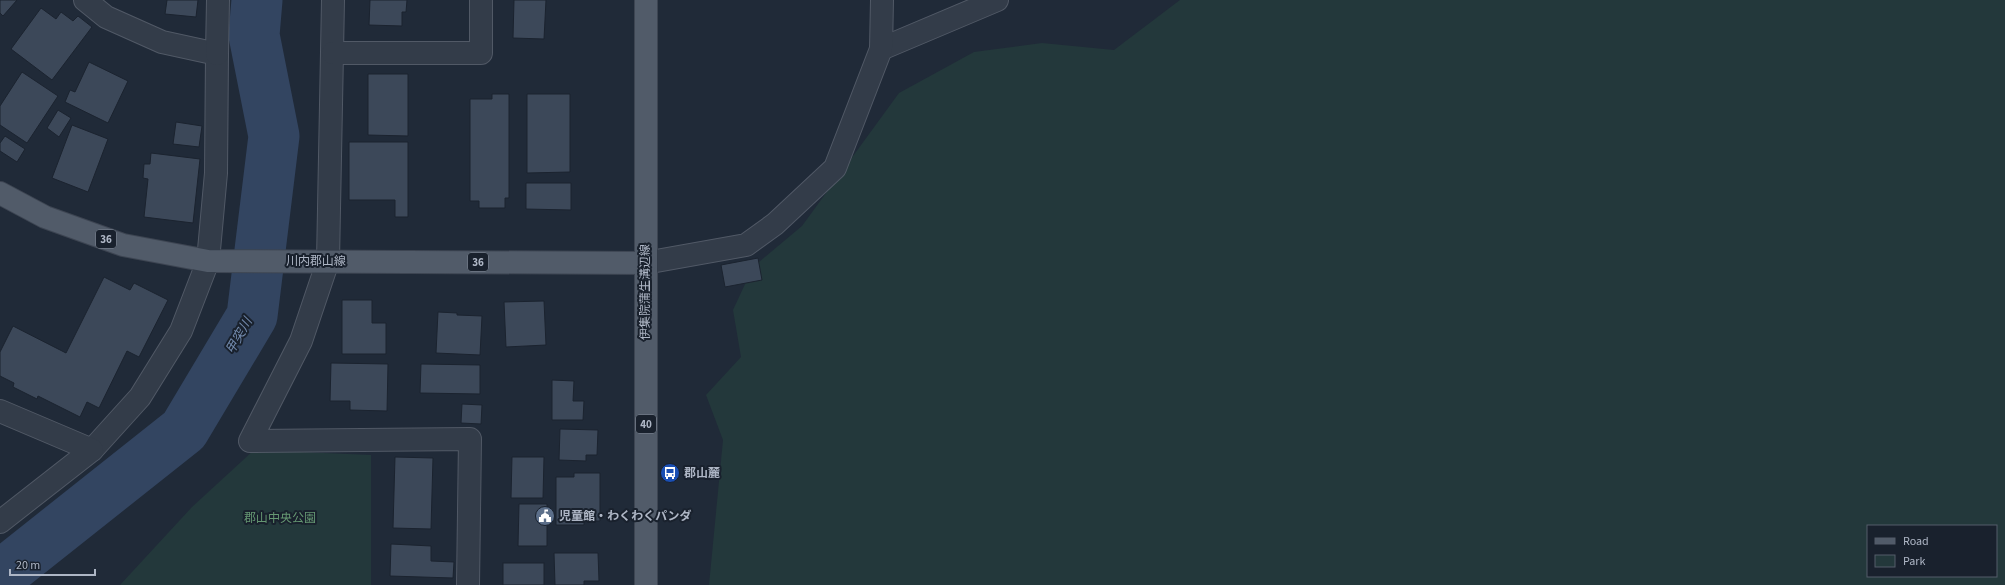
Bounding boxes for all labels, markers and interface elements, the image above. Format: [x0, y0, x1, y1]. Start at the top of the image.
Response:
road number: 36 [96, 230, 116, 248]
street label: 伊集院蒲生溝辺線 [637, 244, 654, 340]
street label: 川内郡山線 [286, 253, 346, 270]
road number: 36 [468, 253, 488, 271]
water label: 甲突川 [221, 313, 258, 357]
road number: 40 [636, 415, 656, 433]
bus stop icon: 郡山麓 [659, 462, 681, 484]
place label: 郡山麓 [684, 465, 720, 482]
public building icon: 児童館・わくわくパンダ [534, 505, 556, 527]
place label: 児童館・わくわくパンダ [559, 508, 692, 525]
park label: 郡山中央公園 [244, 510, 316, 527]
legend [1867, 525, 1997, 577]
text: Road [1903, 533, 1929, 550]
scale bar [10, 551, 95, 577]
text: Park [1903, 553, 1925, 570]
text: 20 m [16, 557, 40, 574]

